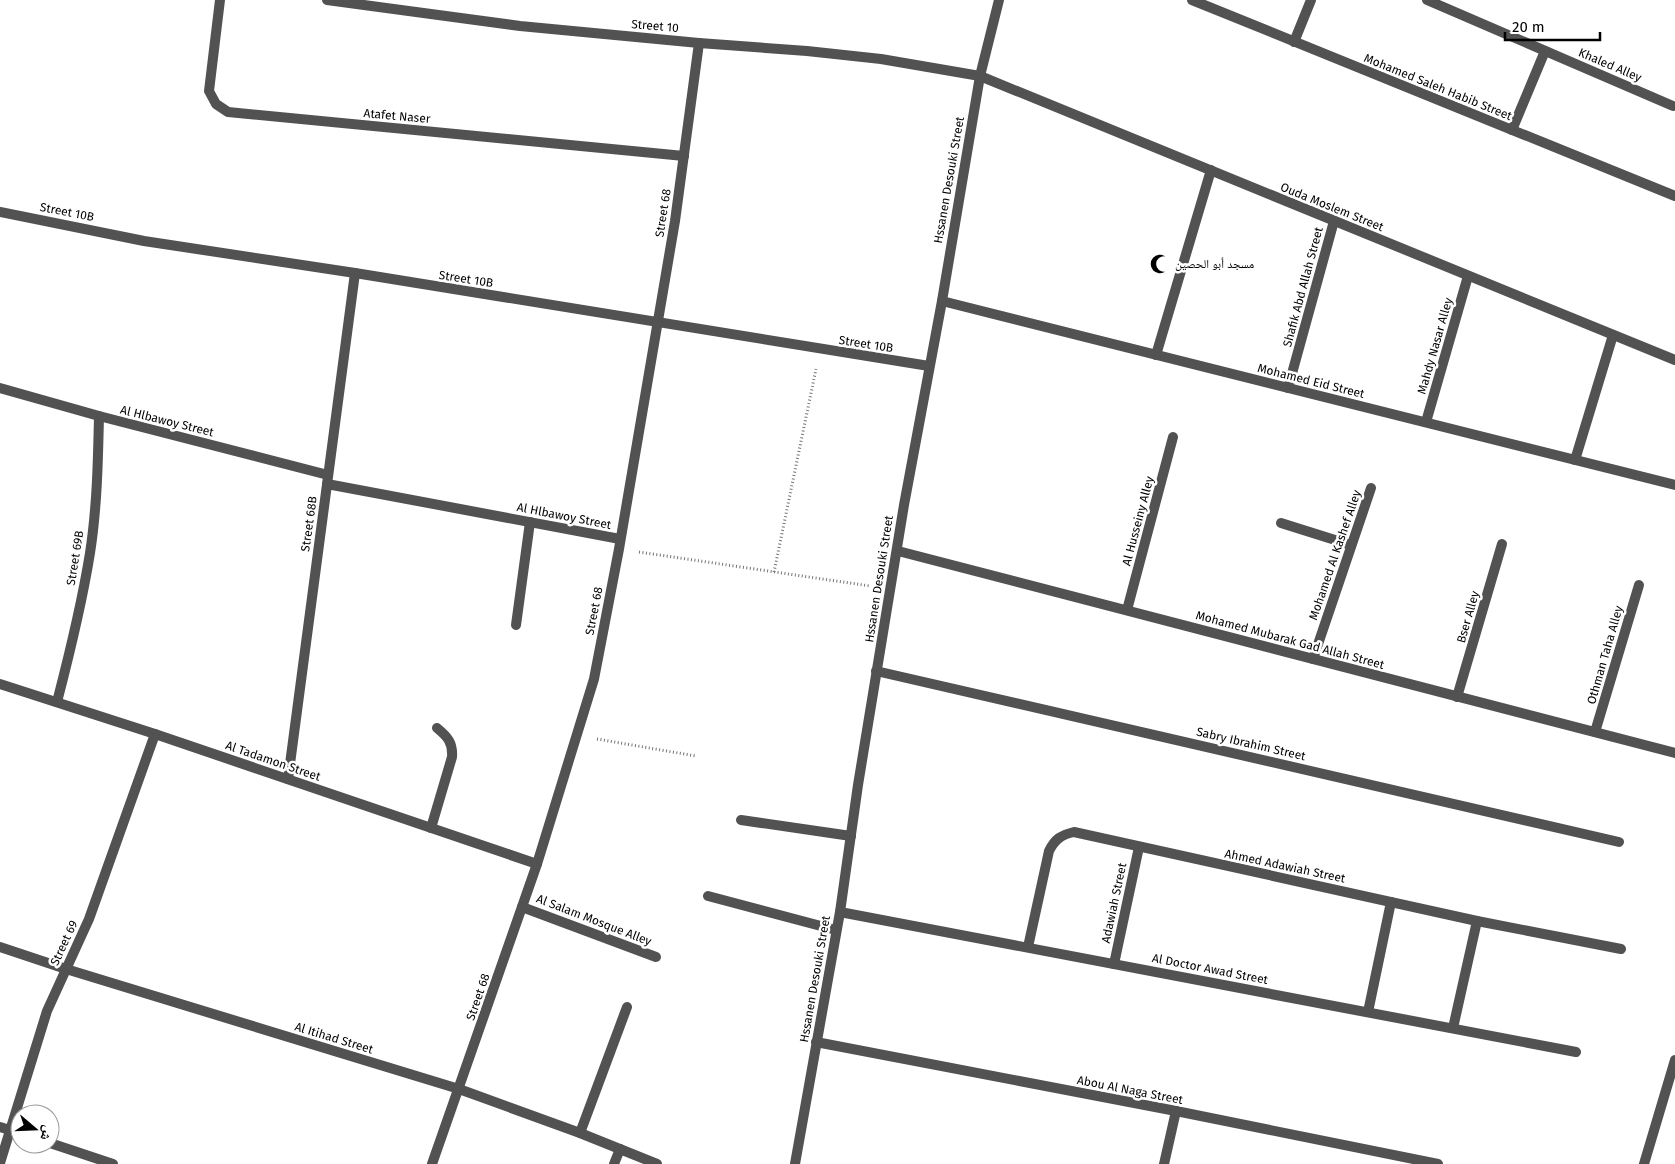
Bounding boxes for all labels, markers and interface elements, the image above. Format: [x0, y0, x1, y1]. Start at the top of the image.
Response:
scale bar [1505, 10, 1600, 42]
street label: Street 10 [631, 17, 680, 35]
text: 20 m [1512, 18, 1545, 36]
street label: Khaled Alley [1576, 45, 1644, 85]
street label: Mohamed Saleh Habib Street [1362, 51, 1515, 123]
street label: Atafet Naser [363, 106, 431, 126]
street label: Hssanen Desouki Street [931, 115, 967, 245]
street label: Ouda Moslem Street [1278, 180, 1386, 234]
street label: Street 68 [652, 187, 674, 238]
street label: Street 10B [39, 200, 95, 224]
street label: Shafik Abd Allah Street [1280, 225, 1326, 349]
mosque icon: مسجد أبو الحصين [1149, 253, 1171, 275]
place label: مسجد أبو الحصين [1175, 257, 1254, 271]
street label: Street 10B [438, 268, 494, 290]
street label: Mahdy Nasar Alley [1415, 296, 1456, 396]
street label: Street 10B [838, 333, 894, 355]
street label: Mohamed Eid Street [1256, 361, 1367, 401]
street label: Al Hlbawoy Street [119, 403, 216, 440]
street label: Al Husseiny Alley [1119, 475, 1157, 567]
street label: Mohamed Al Kashef Alley [1306, 488, 1364, 622]
street label: Street 68B [298, 495, 320, 553]
street label: Al Hlbawoy Street [516, 500, 613, 532]
street label: Hssanen Desouki Street [862, 514, 896, 644]
street label: Street 69B [64, 529, 86, 587]
street label: Street 68 [582, 585, 606, 636]
street label: Bser Alley [1454, 589, 1482, 645]
street label: Othman Taha Alley [1584, 604, 1626, 706]
street label: Mohamed Mubarak Gad Allah Street [1194, 608, 1386, 672]
street label: Sabry Ibrahim Street [1195, 725, 1308, 764]
street label: Al Tadamon Street [224, 738, 323, 784]
street label: Ahmed Adawiah Street [1223, 846, 1347, 886]
street label: Adawiah Street [1099, 861, 1129, 944]
street label: Al Salam Mosque Alley [535, 892, 654, 948]
street label: Hssanen Desouki Street [797, 914, 833, 1044]
street label: Street 69 [47, 918, 81, 968]
street label: Al Doctor Awad Street [1151, 951, 1270, 987]
street label: Street 68 [463, 971, 493, 1022]
street label: Al Itihad Street [293, 1019, 376, 1057]
street label: Abou Al Naga Street [1076, 1073, 1185, 1107]
north arrow [10, 1104, 60, 1154]
text: ش [36, 1123, 57, 1143]

